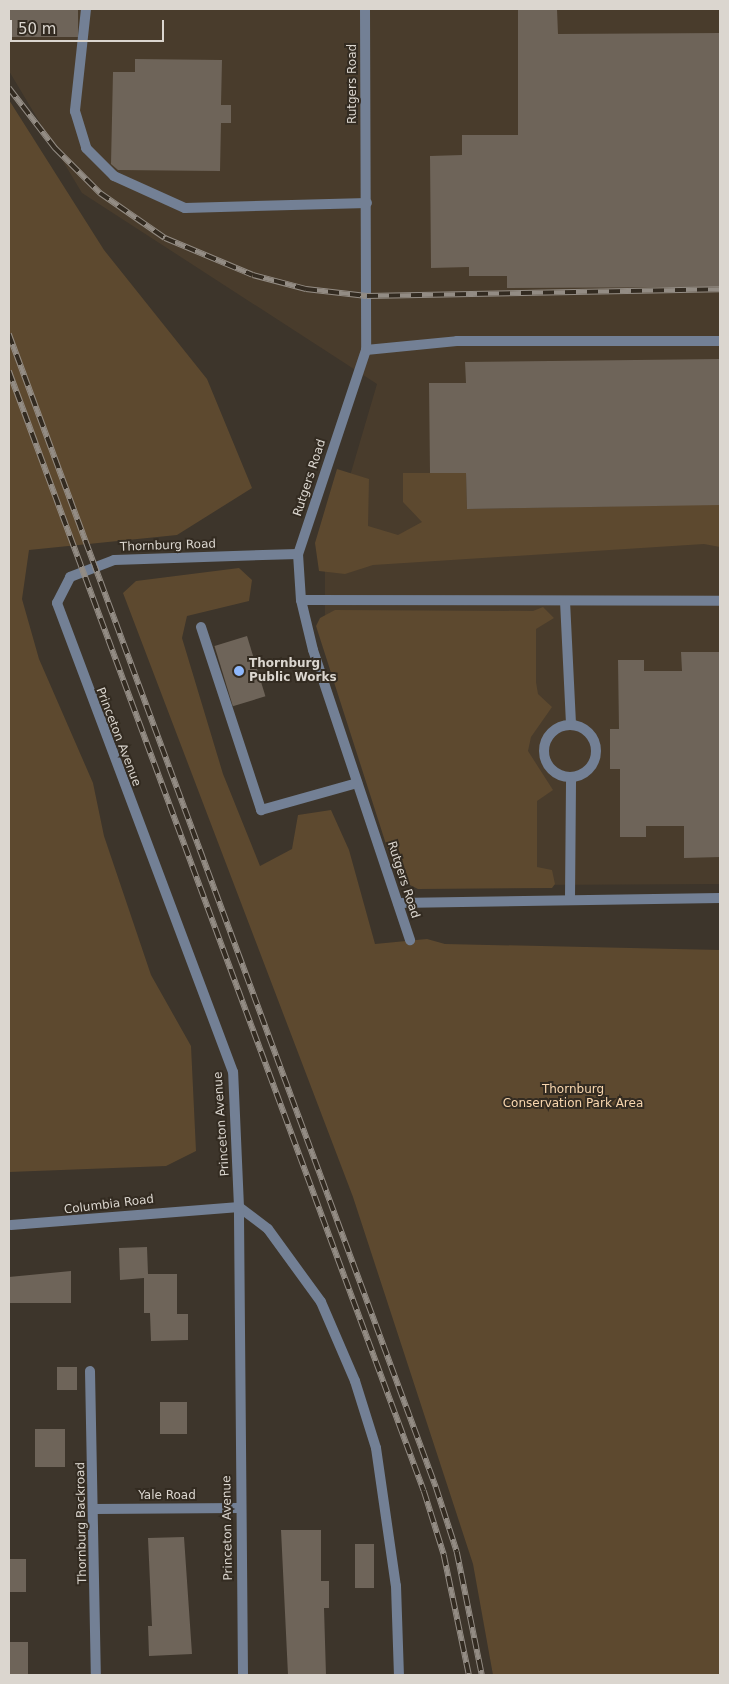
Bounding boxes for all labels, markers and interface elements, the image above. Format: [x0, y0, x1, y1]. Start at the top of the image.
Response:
scale bar [12, 10, 166, 42]
text: 50 m [18, 20, 56, 38]
street label: Rutgers Road [346, 44, 360, 124]
street label: Rutgers Road [291, 438, 329, 518]
street label: Thornburg Road [120, 537, 216, 555]
place label: Thornburg Public Works [249, 657, 337, 685]
marker: Thornburg Public Works [233, 665, 245, 677]
street label: Princeton Avenue [92, 685, 144, 789]
street label: Rutgers Road [384, 840, 422, 920]
street label: Princeton Avenue [211, 1071, 233, 1177]
park label: Thornburg Conservation Park Area [503, 1083, 643, 1111]
street label: Columbia Road [63, 1192, 155, 1218]
street label: Thornburg Backroad [74, 1462, 90, 1584]
street label: Princeton Avenue [220, 1475, 236, 1581]
street label: Yale Road [138, 1489, 196, 1503]

